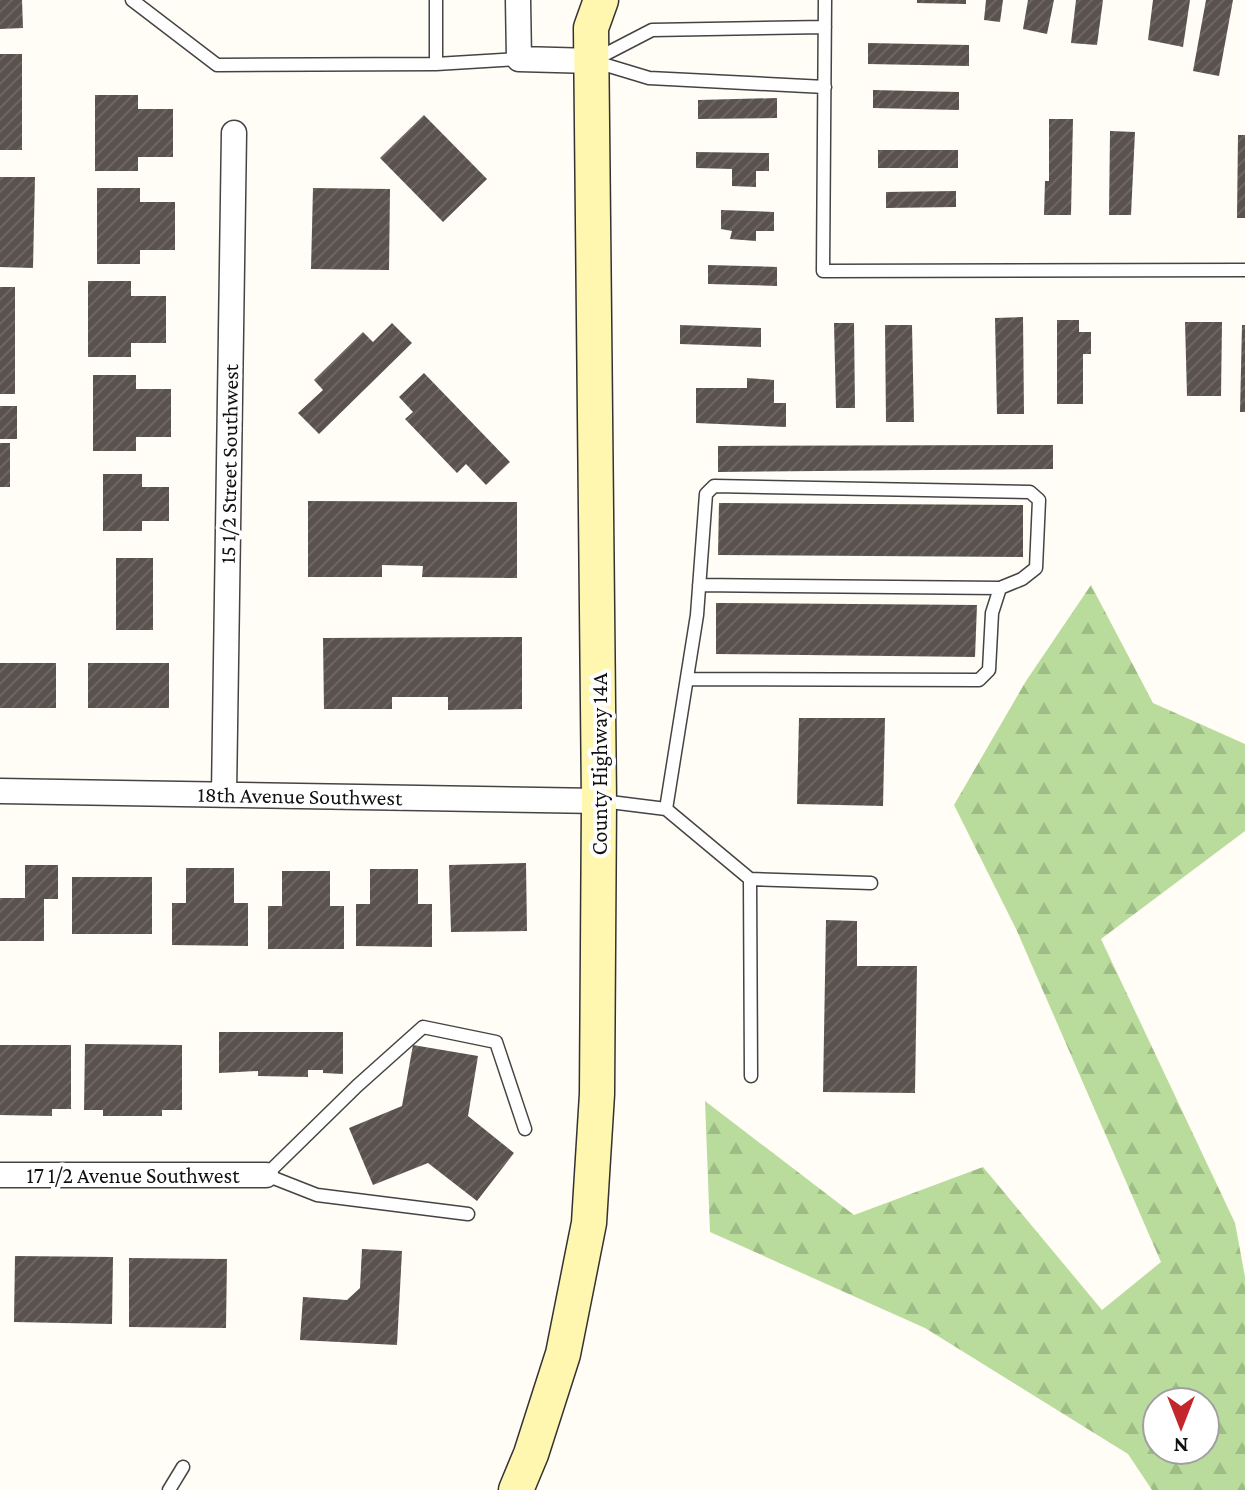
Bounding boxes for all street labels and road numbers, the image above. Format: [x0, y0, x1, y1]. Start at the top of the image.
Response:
street label: 15 1/2 Street Southwest [215, 363, 243, 564]
street label: County Highway 14A [587, 672, 612, 855]
street label: 18th Avenue Southwest [197, 782, 403, 810]
street label: 17 1/2 Avenue Southwest [27, 1163, 240, 1188]

